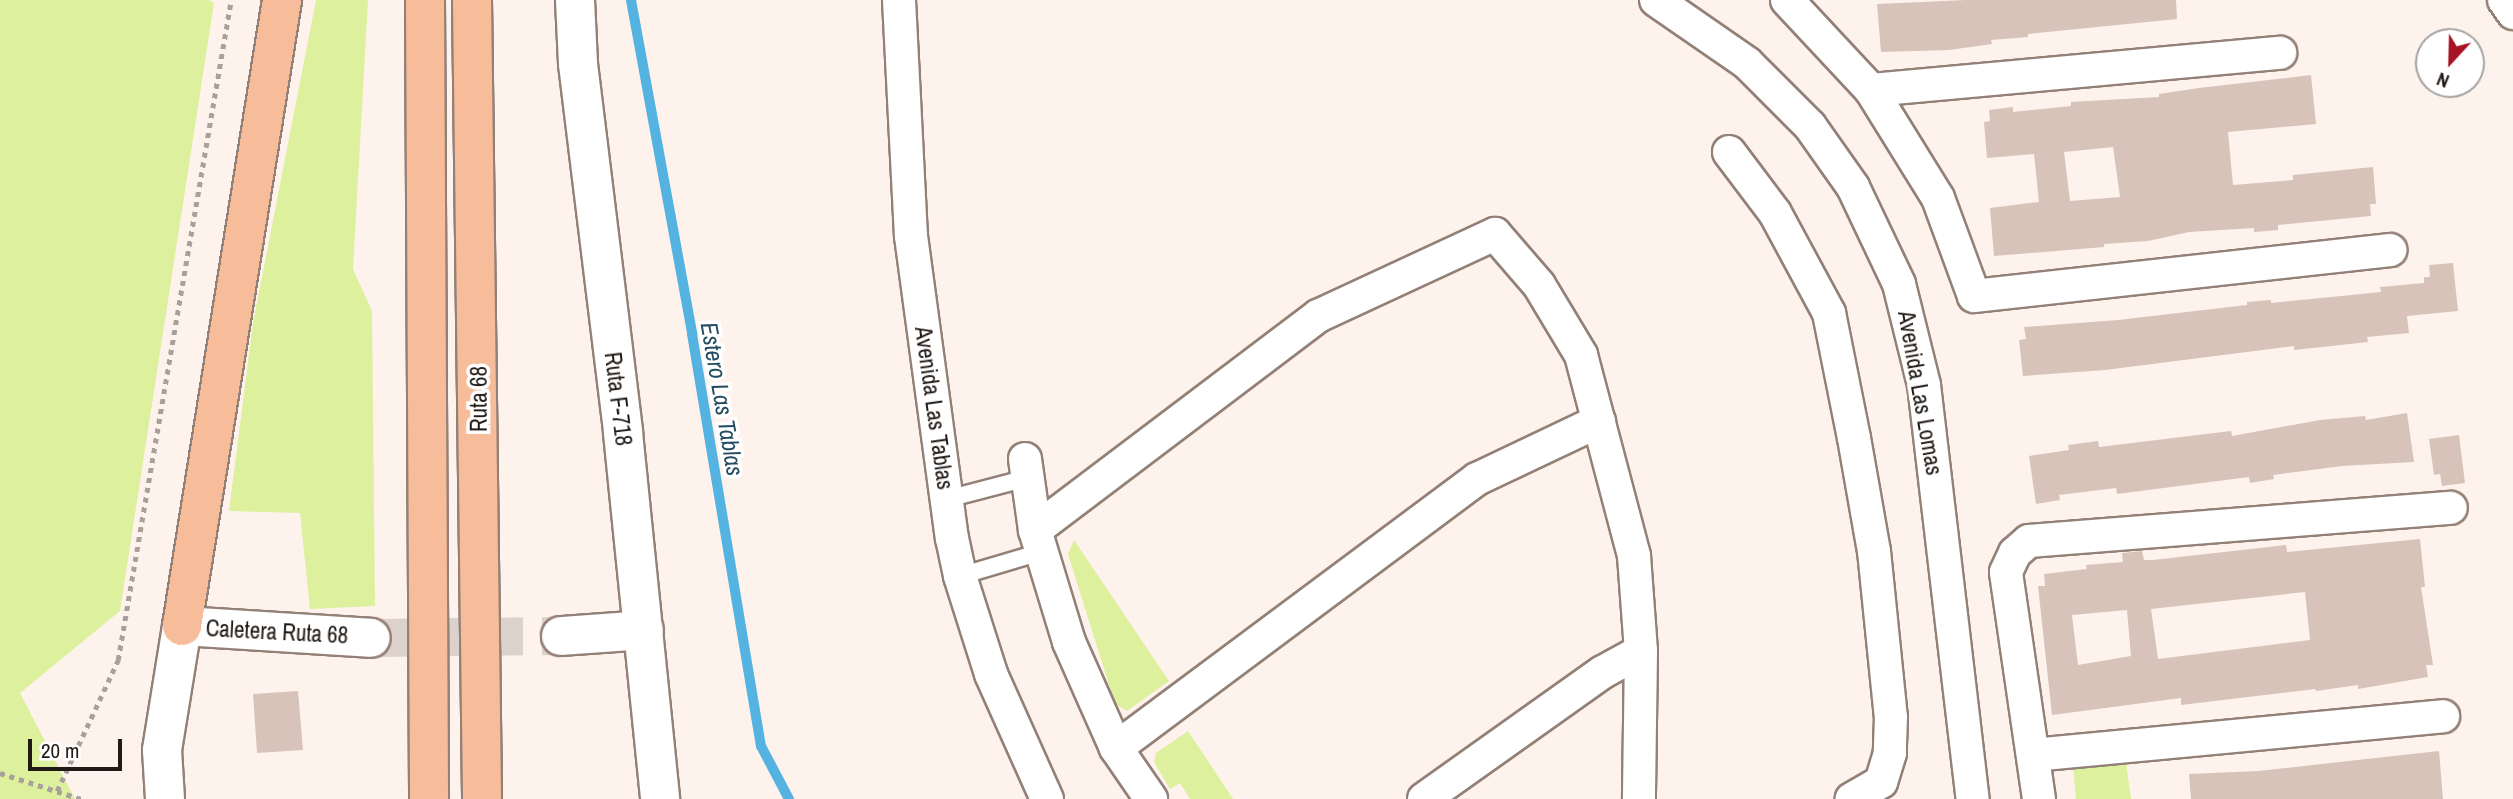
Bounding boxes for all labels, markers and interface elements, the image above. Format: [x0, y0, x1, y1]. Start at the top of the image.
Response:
north arrow [2415, 28, 2485, 98]
text: N [2433, 66, 2453, 95]
street label: Avenida Las Lomas [1892, 309, 1948, 477]
water label: Estero Las Tablas [694, 320, 750, 478]
street label: Avenida Las Tablas [909, 325, 959, 491]
street label: Ruta F-718 [599, 350, 637, 448]
street label: Ruta 68 [465, 366, 493, 432]
street label: Caletera Ruta 68 [205, 614, 349, 650]
scale bar [32, 726, 126, 770]
text: 20 m [41, 736, 79, 765]

